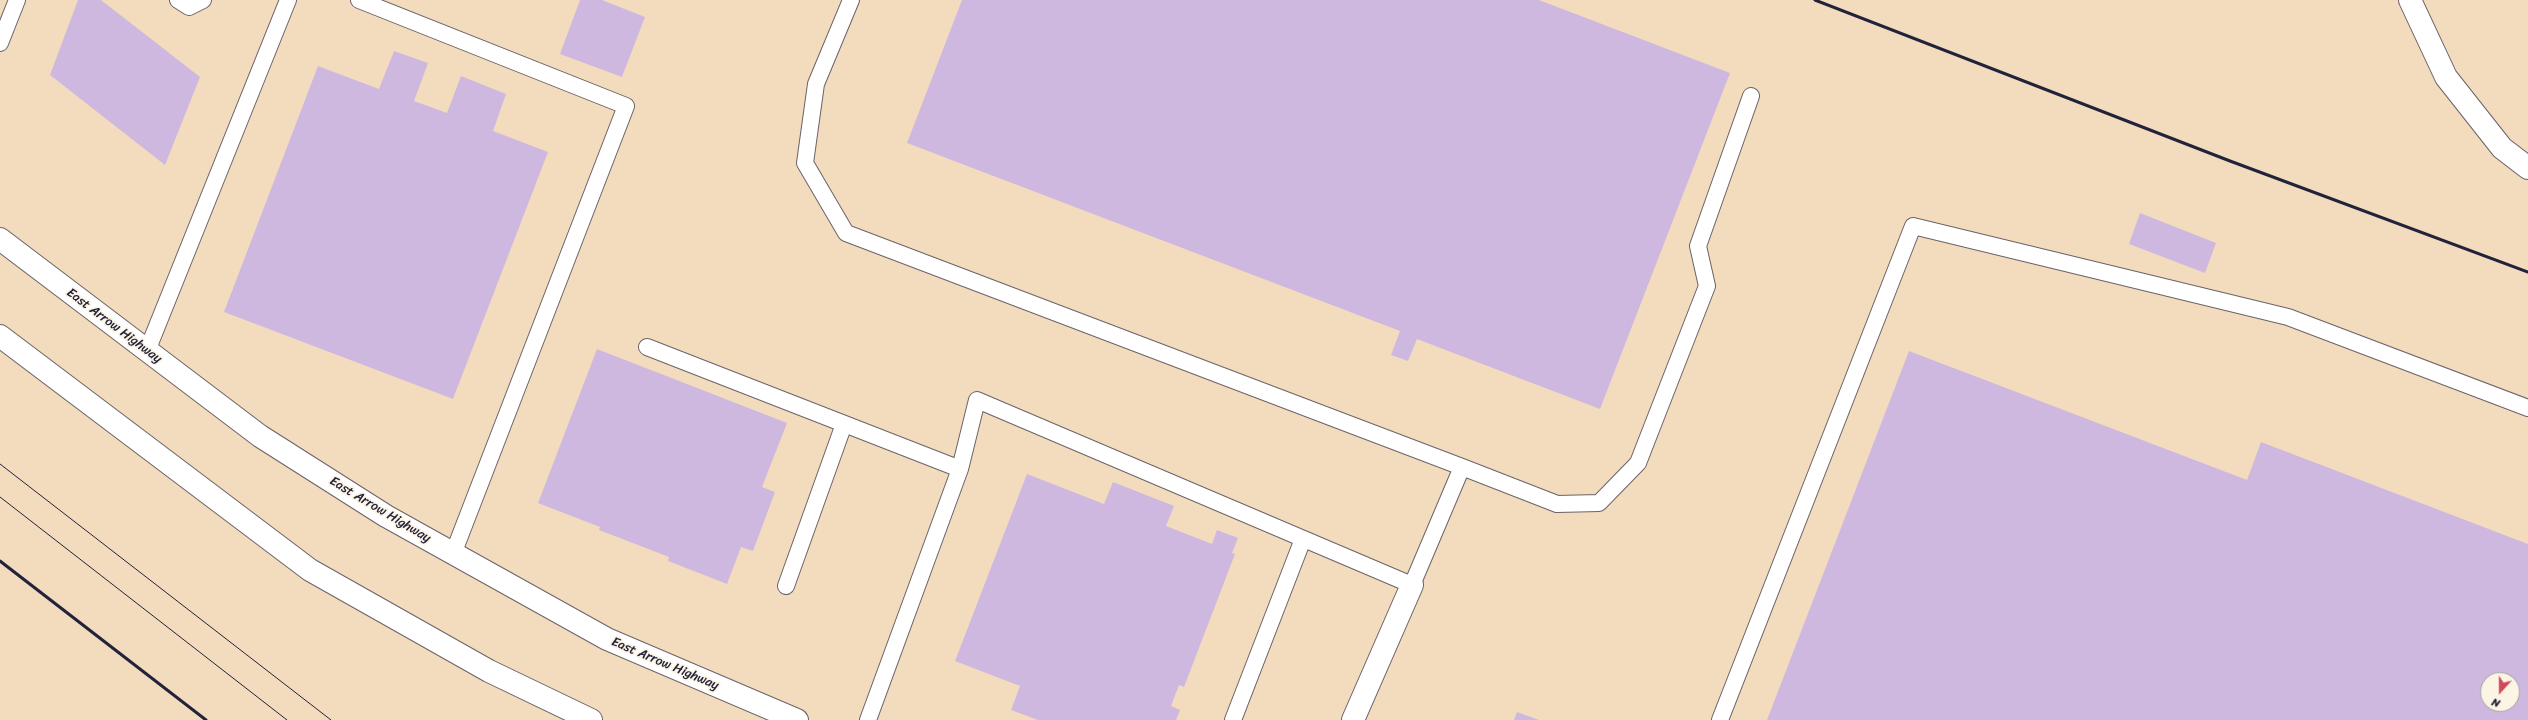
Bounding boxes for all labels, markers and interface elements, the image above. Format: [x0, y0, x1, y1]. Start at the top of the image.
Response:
street label: East Arrow Highway [63, 285, 165, 367]
street label: East Arrow Highway [327, 474, 433, 546]
street label: East Arrow Highway [609, 634, 721, 694]
north arrow [2480, 672, 2520, 712]
text: N [2489, 693, 2503, 713]

